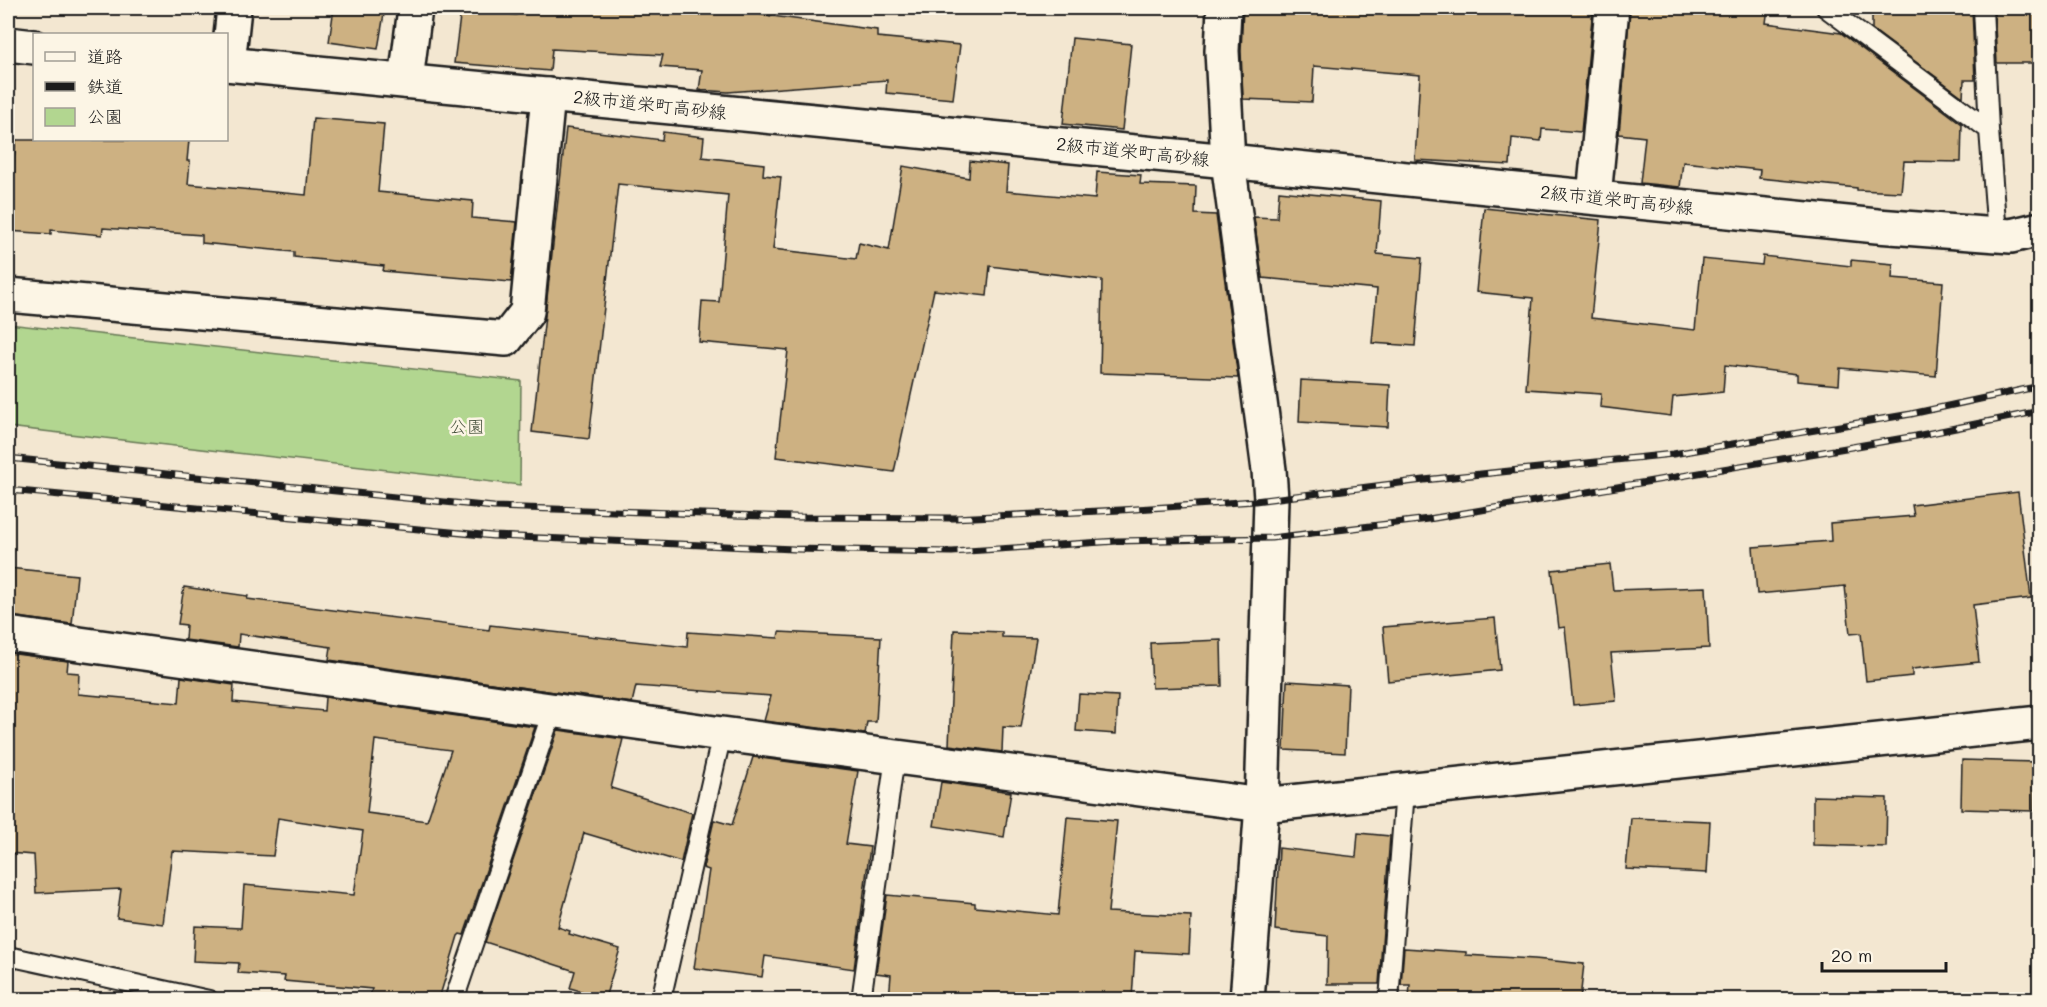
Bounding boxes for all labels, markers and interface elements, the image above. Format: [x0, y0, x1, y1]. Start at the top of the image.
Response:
legend [33, 33, 228, 141]
text: 道路 [87, 44, 123, 68]
text: 鉄道 [87, 74, 123, 98]
street label: 2級市道栄町高砂線 [572, 84, 728, 124]
text: 公園 [87, 104, 123, 128]
street label: 2級市道栄町高砂線 [1055, 131, 1211, 171]
street label: 2級市道栄町高砂線 [1539, 179, 1695, 219]
park label: 公園 [449, 414, 485, 438]
scale bar [1822, 935, 1946, 973]
text: 20 m [1831, 943, 1872, 967]

